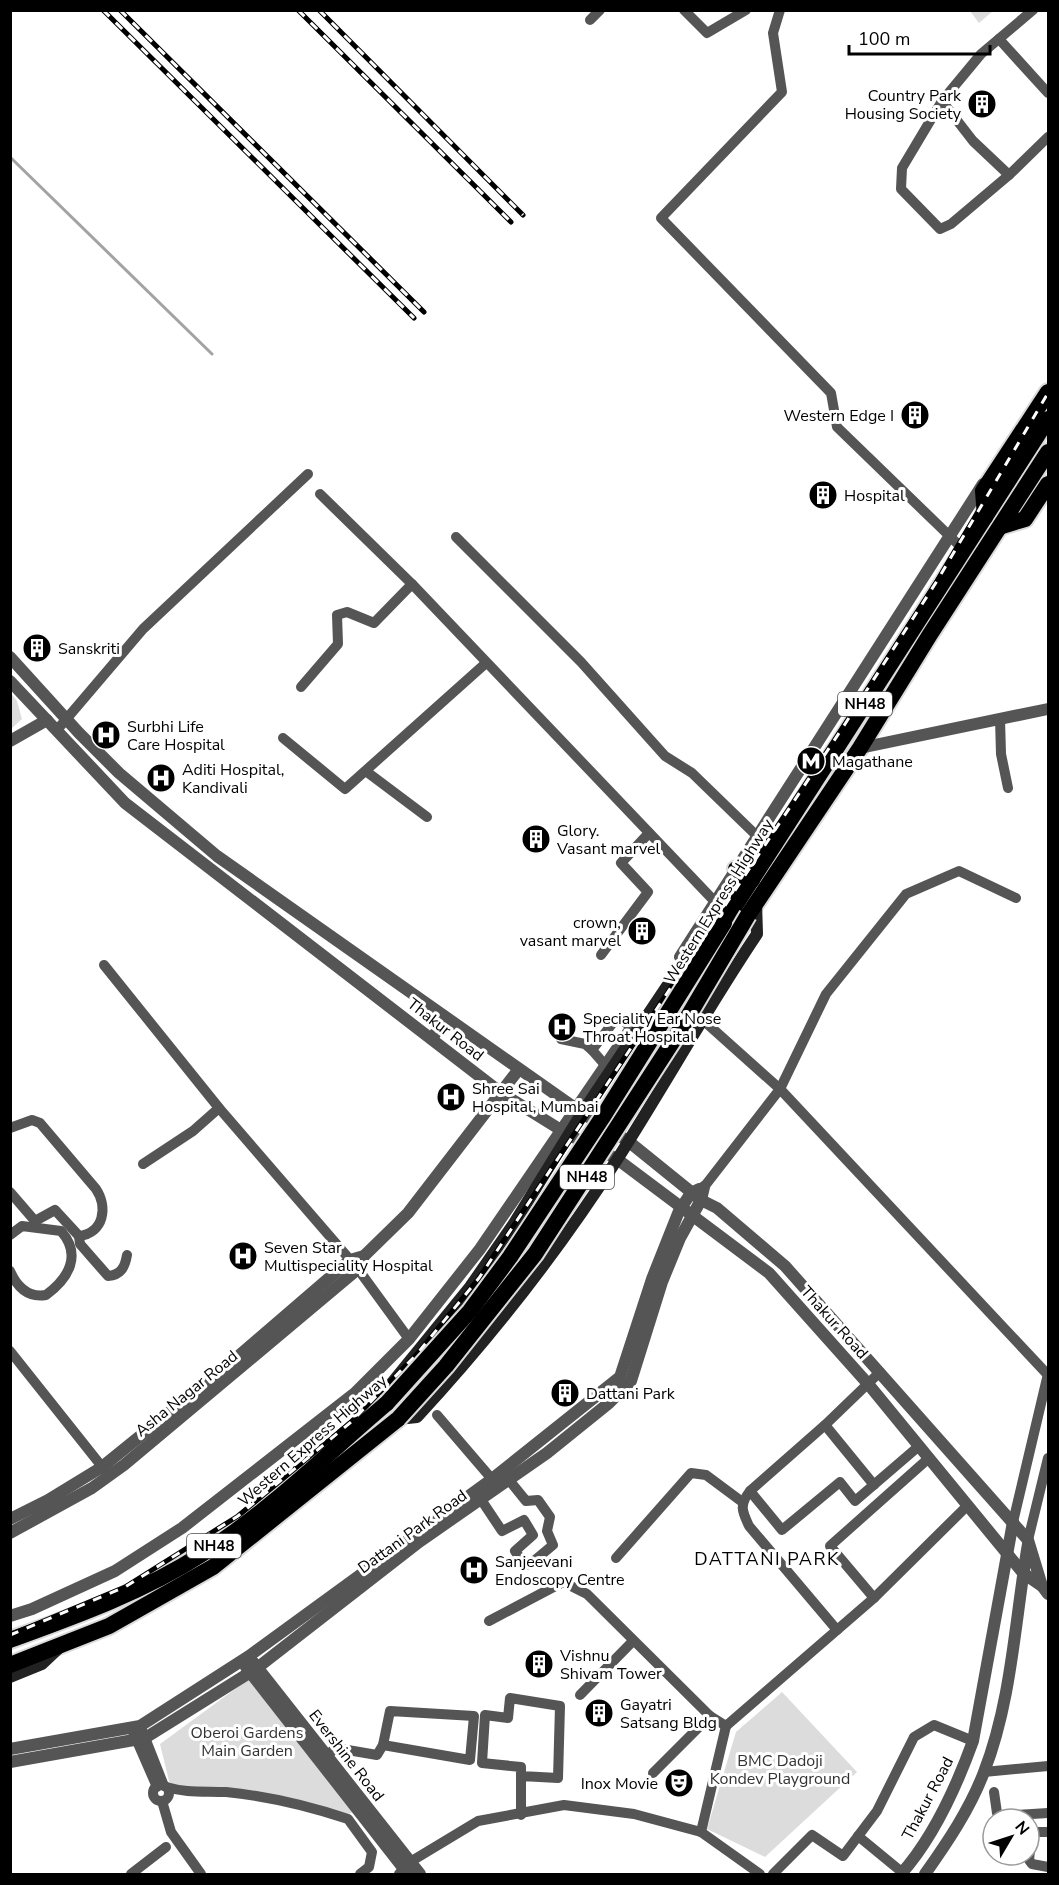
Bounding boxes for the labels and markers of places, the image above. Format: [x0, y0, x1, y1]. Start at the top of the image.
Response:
place label: Country Park Housing Society [845, 85, 962, 125]
building icon: Country Park Housing Society [966, 88, 998, 120]
building icon: Western Edge I [899, 399, 931, 431]
place label: Western Edge I [784, 405, 894, 427]
building icon: Hospital [807, 479, 839, 511]
place label: Hospital [844, 485, 905, 507]
building icon: Sanskriti [21, 632, 53, 664]
place label: Sanskriti [58, 638, 120, 660]
place label: Surbhi Life Care Hospital [127, 716, 225, 756]
hospital icon: Surbhi Life Care Hospital [90, 719, 122, 751]
metro station icon: Magathane [795, 745, 827, 777]
place label: Magathane [832, 751, 913, 773]
place label: Aditi Hospital, Kandivali [182, 759, 284, 799]
hospital icon: Aditi Hospital, Kandivali [145, 762, 177, 794]
place label: Glory. Vasant marvel [556, 820, 661, 860]
building icon: Glory. Vasant marvel [520, 823, 552, 855]
place label: crown, vasant marvel [520, 912, 621, 952]
building icon: crown, vasant marvel [626, 915, 658, 947]
place label: Speciality Ear Nose Throat Hospital [583, 1008, 721, 1048]
hospital icon: Speciality Ear Nose Throat Hospital [546, 1011, 578, 1043]
place label: Shree Sai Hospital, Mumbai [472, 1078, 598, 1118]
hospital icon: Shree Sai Hospital, Mumbai [435, 1081, 467, 1113]
place label: Seven Star Multispeciality Hospital [264, 1237, 433, 1277]
hospital icon: Seven Star Multispeciality Hospital [227, 1240, 259, 1272]
building icon: Dattani Park [549, 1377, 581, 1409]
place label: Dattani Park [586, 1383, 676, 1405]
place label: Sanjeevani Endoscopy Centre [495, 1551, 625, 1591]
hospital icon: Sanjeevani Endoscopy Centre [458, 1554, 490, 1586]
place label: Vishnu Shivam Tower [559, 1645, 662, 1685]
building icon: Vishnu Shivam Tower [523, 1648, 555, 1680]
place label: Gayatri Satsang Bldg [620, 1694, 717, 1734]
building icon: Gayatri Satsang Bldg [583, 1697, 615, 1729]
theatre icon: Inox Movie [663, 1767, 695, 1799]
place label: Inox Movie [581, 1773, 658, 1795]

